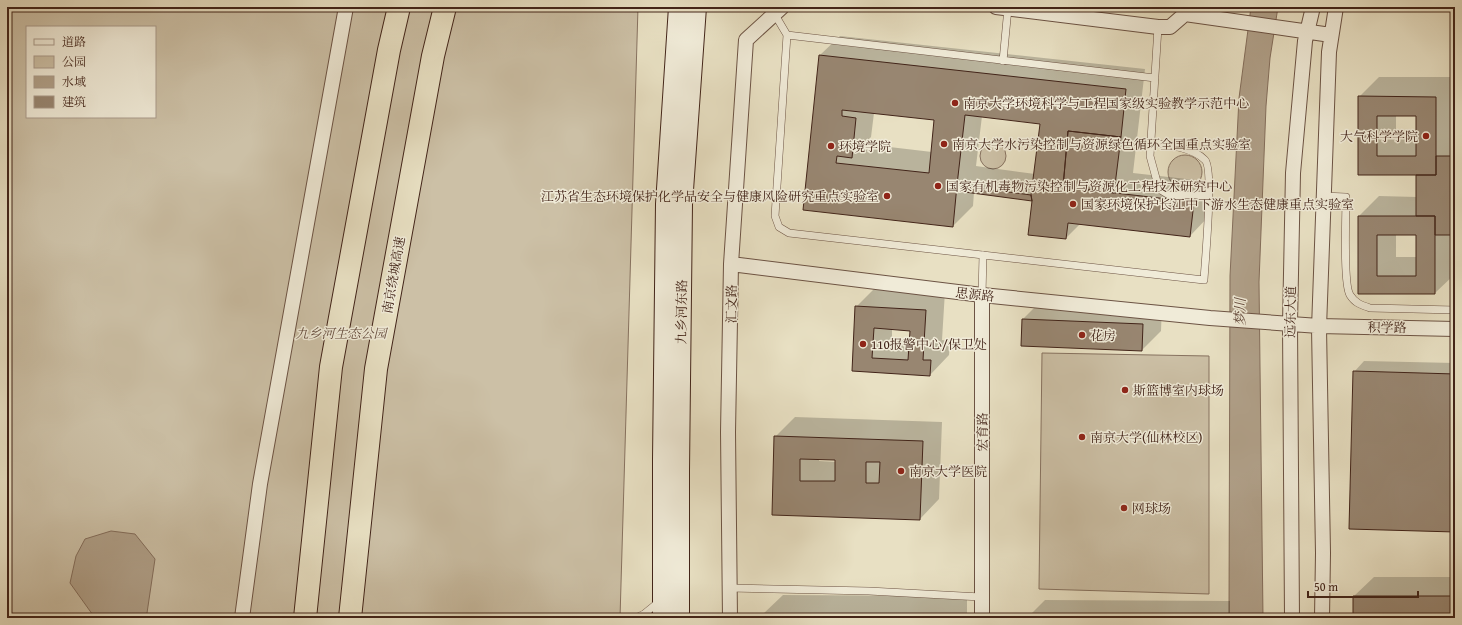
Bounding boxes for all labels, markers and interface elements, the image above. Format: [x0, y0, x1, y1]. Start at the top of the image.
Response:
legend [26, 26, 156, 118]
text: 道路 [62, 33, 86, 50]
text: 公园 [62, 53, 86, 70]
text: 水域 [62, 73, 86, 90]
text: 建筑 [62, 93, 86, 110]
place label: 南京大学环境科学与工程国家级实验教学示范中心 [963, 94, 1249, 113]
marker: 南京大学环境科学与工程国家级实验教学示范中心 [950, 98, 960, 108]
place label: 大气科学学院 [1340, 127, 1418, 146]
marker: 大气科学学院 [1421, 131, 1431, 141]
place label: 南京大学水污染控制与资源绿色循环全国重点实验室 [952, 135, 1251, 154]
place label: 环境学院 [839, 137, 891, 156]
marker: 南京大学水污染控制与资源绿色循环全国重点实验室 [939, 139, 949, 149]
marker: 环境学院 [826, 141, 836, 151]
place label: 国家有机毒物污染控制与资源化工程技术研究中心 [946, 177, 1232, 196]
marker: 国家有机毒物污染控制与资源化工程技术研究中心 [933, 181, 943, 191]
place label: 江苏省生态环境保护化学品安全与健康风险研究重点实验室 [541, 187, 879, 206]
marker: 江苏省生态环境保护化学品安全与健康风险研究重点实验室 [882, 191, 892, 201]
place label: 国家环境保护长江中下游水生态健康重点实验室 [1081, 195, 1354, 214]
marker: 国家环境保护长江中下游水生态健康重点实验室 [1068, 199, 1078, 209]
street label: 南京绕城高速 [377, 235, 410, 315]
street label: 九乡河东路 [671, 279, 692, 345]
street label: 思源路 [955, 283, 995, 306]
street label: 汇文路 [722, 284, 741, 324]
street label: 远东大道 [1281, 286, 1300, 338]
water label: 梦川 [1230, 296, 1250, 326]
street label: 积学路 [1367, 318, 1407, 337]
park label: 九乡河生态公园 [295, 324, 388, 343]
place label: 花房 [1090, 326, 1116, 345]
marker: 花房 [1077, 330, 1087, 340]
place label: 110报警中心/保卫处 [871, 335, 987, 354]
marker: 110报警中心/保卫处 [858, 339, 868, 349]
place label: 斯篮博室内球场 [1133, 381, 1224, 400]
marker: 斯篮博室内球场 [1120, 385, 1130, 395]
street label: 宏育路 [973, 412, 992, 452]
place label: 南京大学(仙林校区) [1090, 428, 1202, 447]
marker: 南京大学(仙林校区) [1077, 432, 1087, 442]
place label: 南京大学医院 [909, 462, 987, 481]
marker: 南京大学医院 [896, 466, 906, 476]
place label: 网球场 [1132, 499, 1171, 518]
marker: 网球场 [1119, 503, 1129, 513]
scale bar [1308, 573, 1418, 599]
text: 50 m [1314, 578, 1338, 595]

